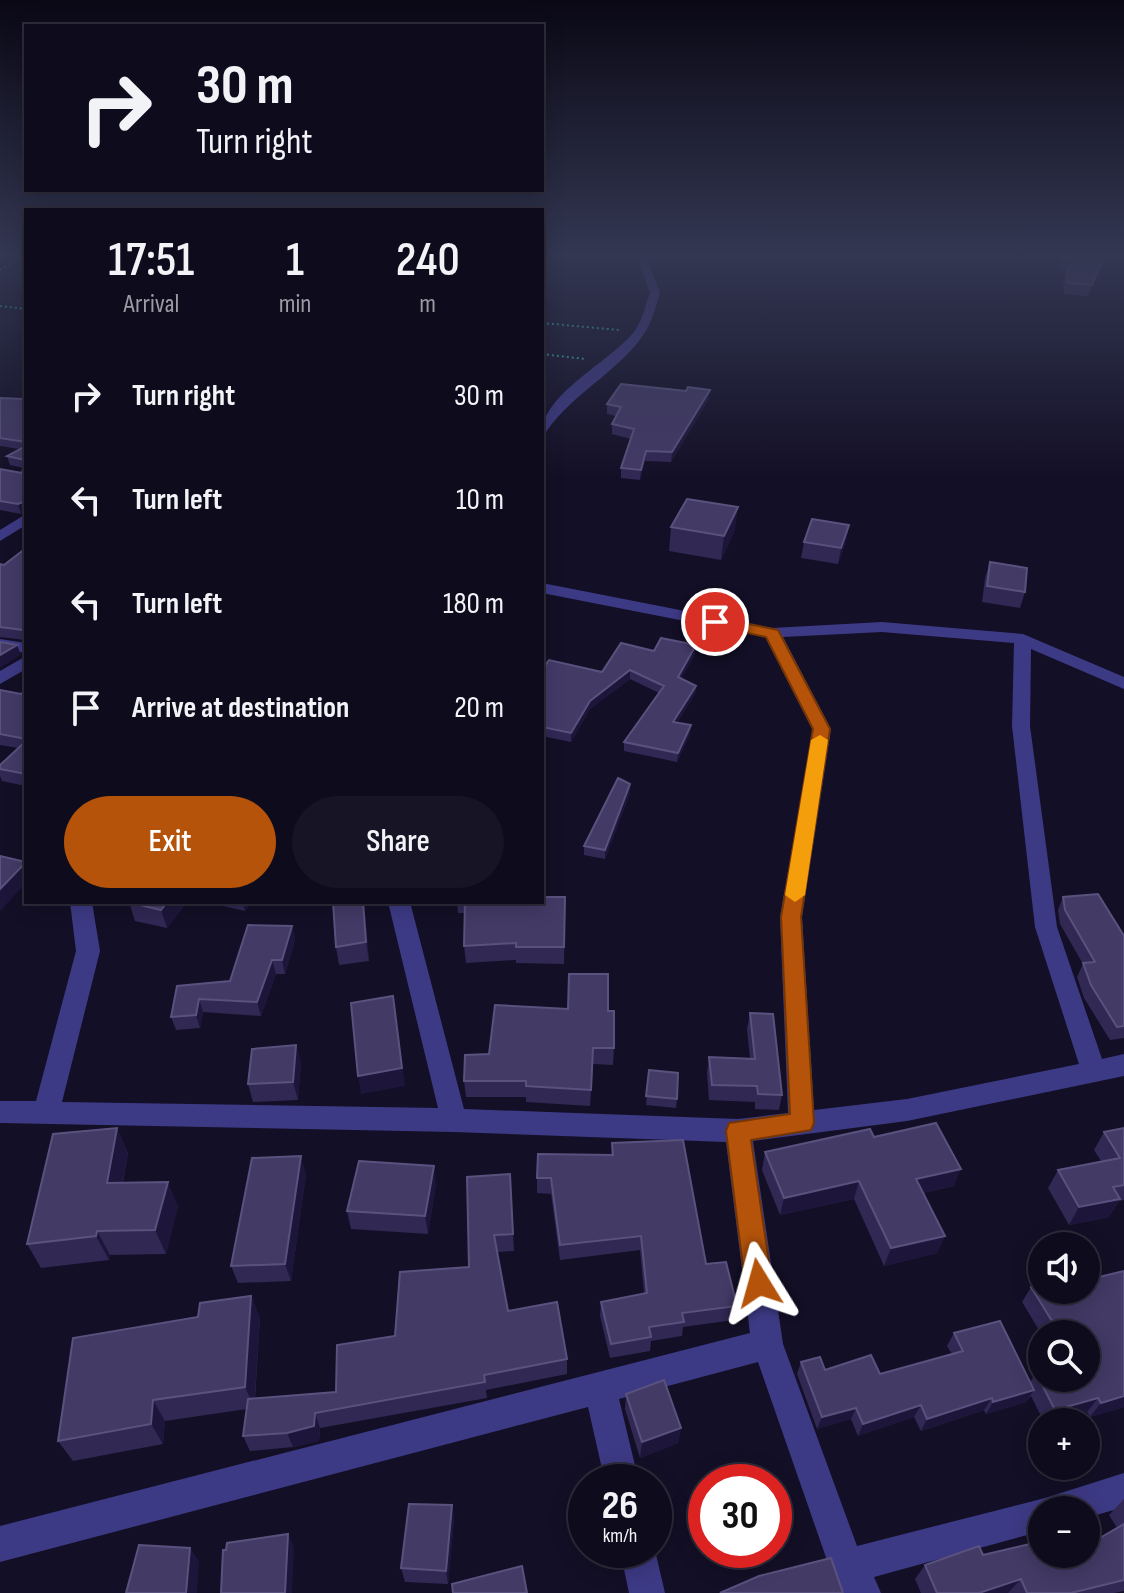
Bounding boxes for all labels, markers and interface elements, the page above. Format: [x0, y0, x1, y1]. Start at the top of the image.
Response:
text: 30 m [196, 53, 294, 120]
icon: right [64, 56, 168, 160]
text: Turn right [196, 121, 313, 164]
text: 17:51 [108, 232, 194, 289]
text: 1 [286, 232, 304, 289]
text: 240 [396, 232, 460, 289]
text: Arrival [123, 289, 179, 320]
text: min [279, 289, 311, 320]
text: m [419, 289, 436, 320]
icon: right [64, 374, 108, 418]
text: Turn right [132, 378, 235, 414]
text: 30 m [454, 378, 504, 414]
icon: left [64, 478, 108, 522]
text: Turn left [132, 482, 222, 518]
text: 10 m [456, 482, 504, 518]
icon: left [64, 582, 108, 626]
text: Turn left [132, 586, 222, 622]
text: 180 m [443, 586, 504, 622]
pin [681, 588, 749, 656]
icon: arrive [693, 600, 737, 644]
icon: arrive [64, 686, 108, 730]
text: Arrive at destination [132, 690, 349, 726]
text: 20 m [454, 690, 504, 726]
button: Exit [64, 796, 276, 888]
button: Share [292, 796, 504, 888]
map controls [1028, 1232, 1100, 1568]
button: sound [1028, 1232, 1100, 1304]
position arrow [717, 1241, 801, 1325]
button: search [1028, 1320, 1100, 1392]
button: + [1028, 1408, 1100, 1480]
speed limit sign: 30 [688, 1464, 792, 1568]
text: 26 [602, 1482, 638, 1530]
button: − [1028, 1496, 1100, 1568]
text: km/h [603, 1524, 637, 1548]

